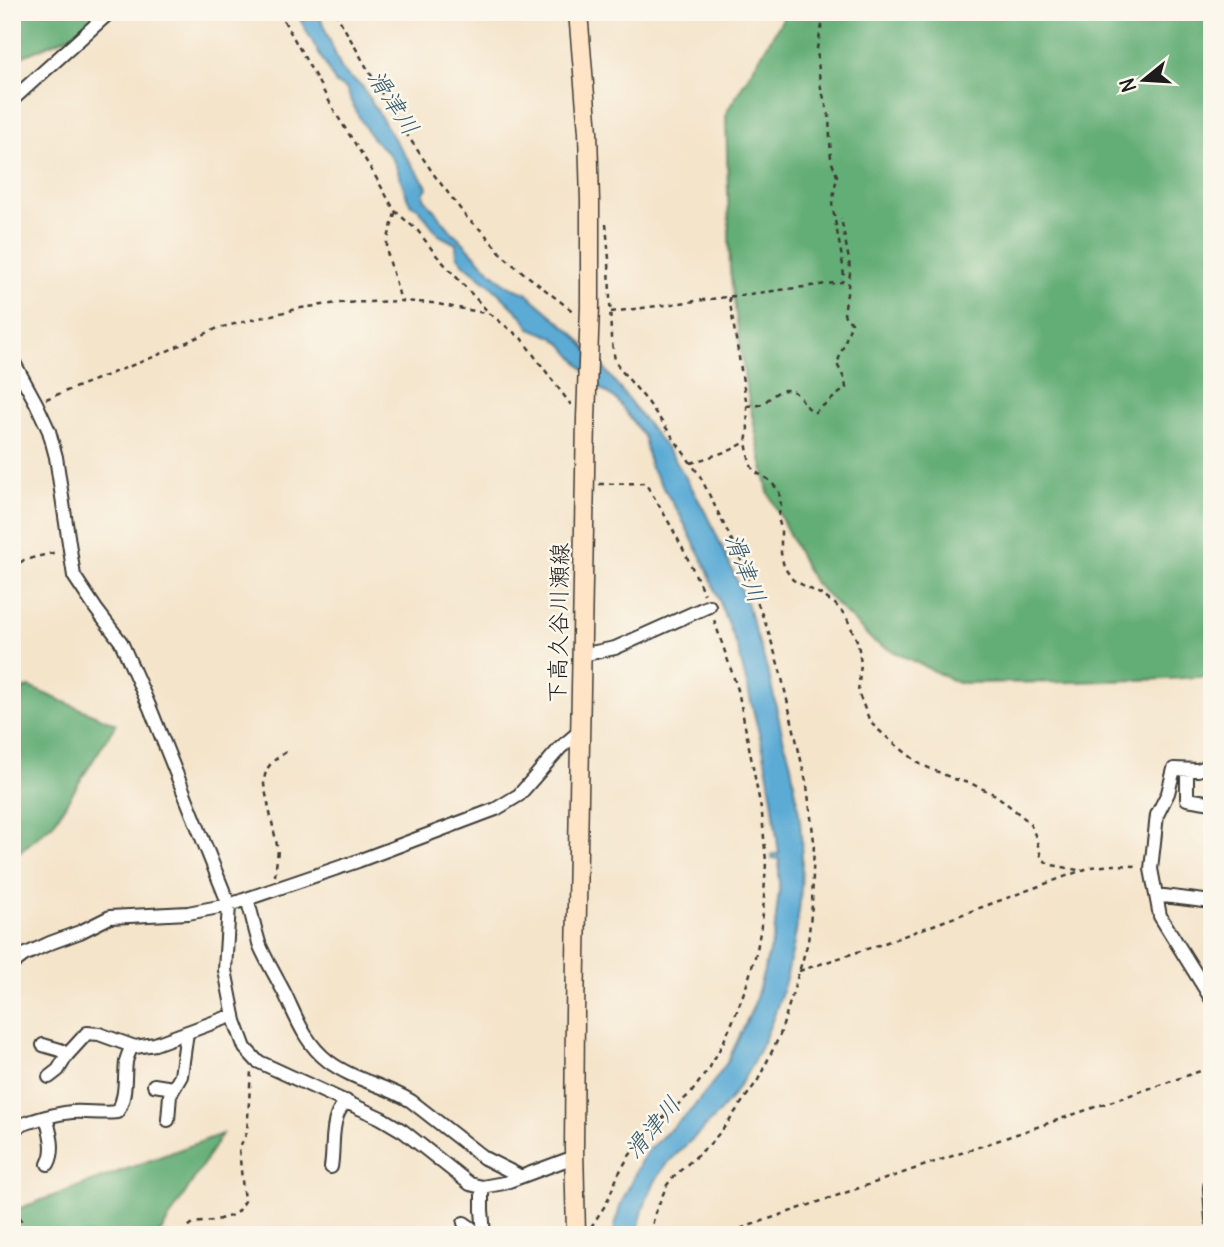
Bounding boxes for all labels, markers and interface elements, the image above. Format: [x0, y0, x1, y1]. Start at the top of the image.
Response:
north arrow [1108, 46, 1178, 116]
water label: 滑津川 [362, 64, 426, 140]
text: N [1114, 75, 1141, 95]
water label: 滑津川 [719, 529, 773, 607]
street label: 下高久谷川瀬線 [542, 542, 574, 704]
water label: 滑津川 [617, 1090, 687, 1164]

